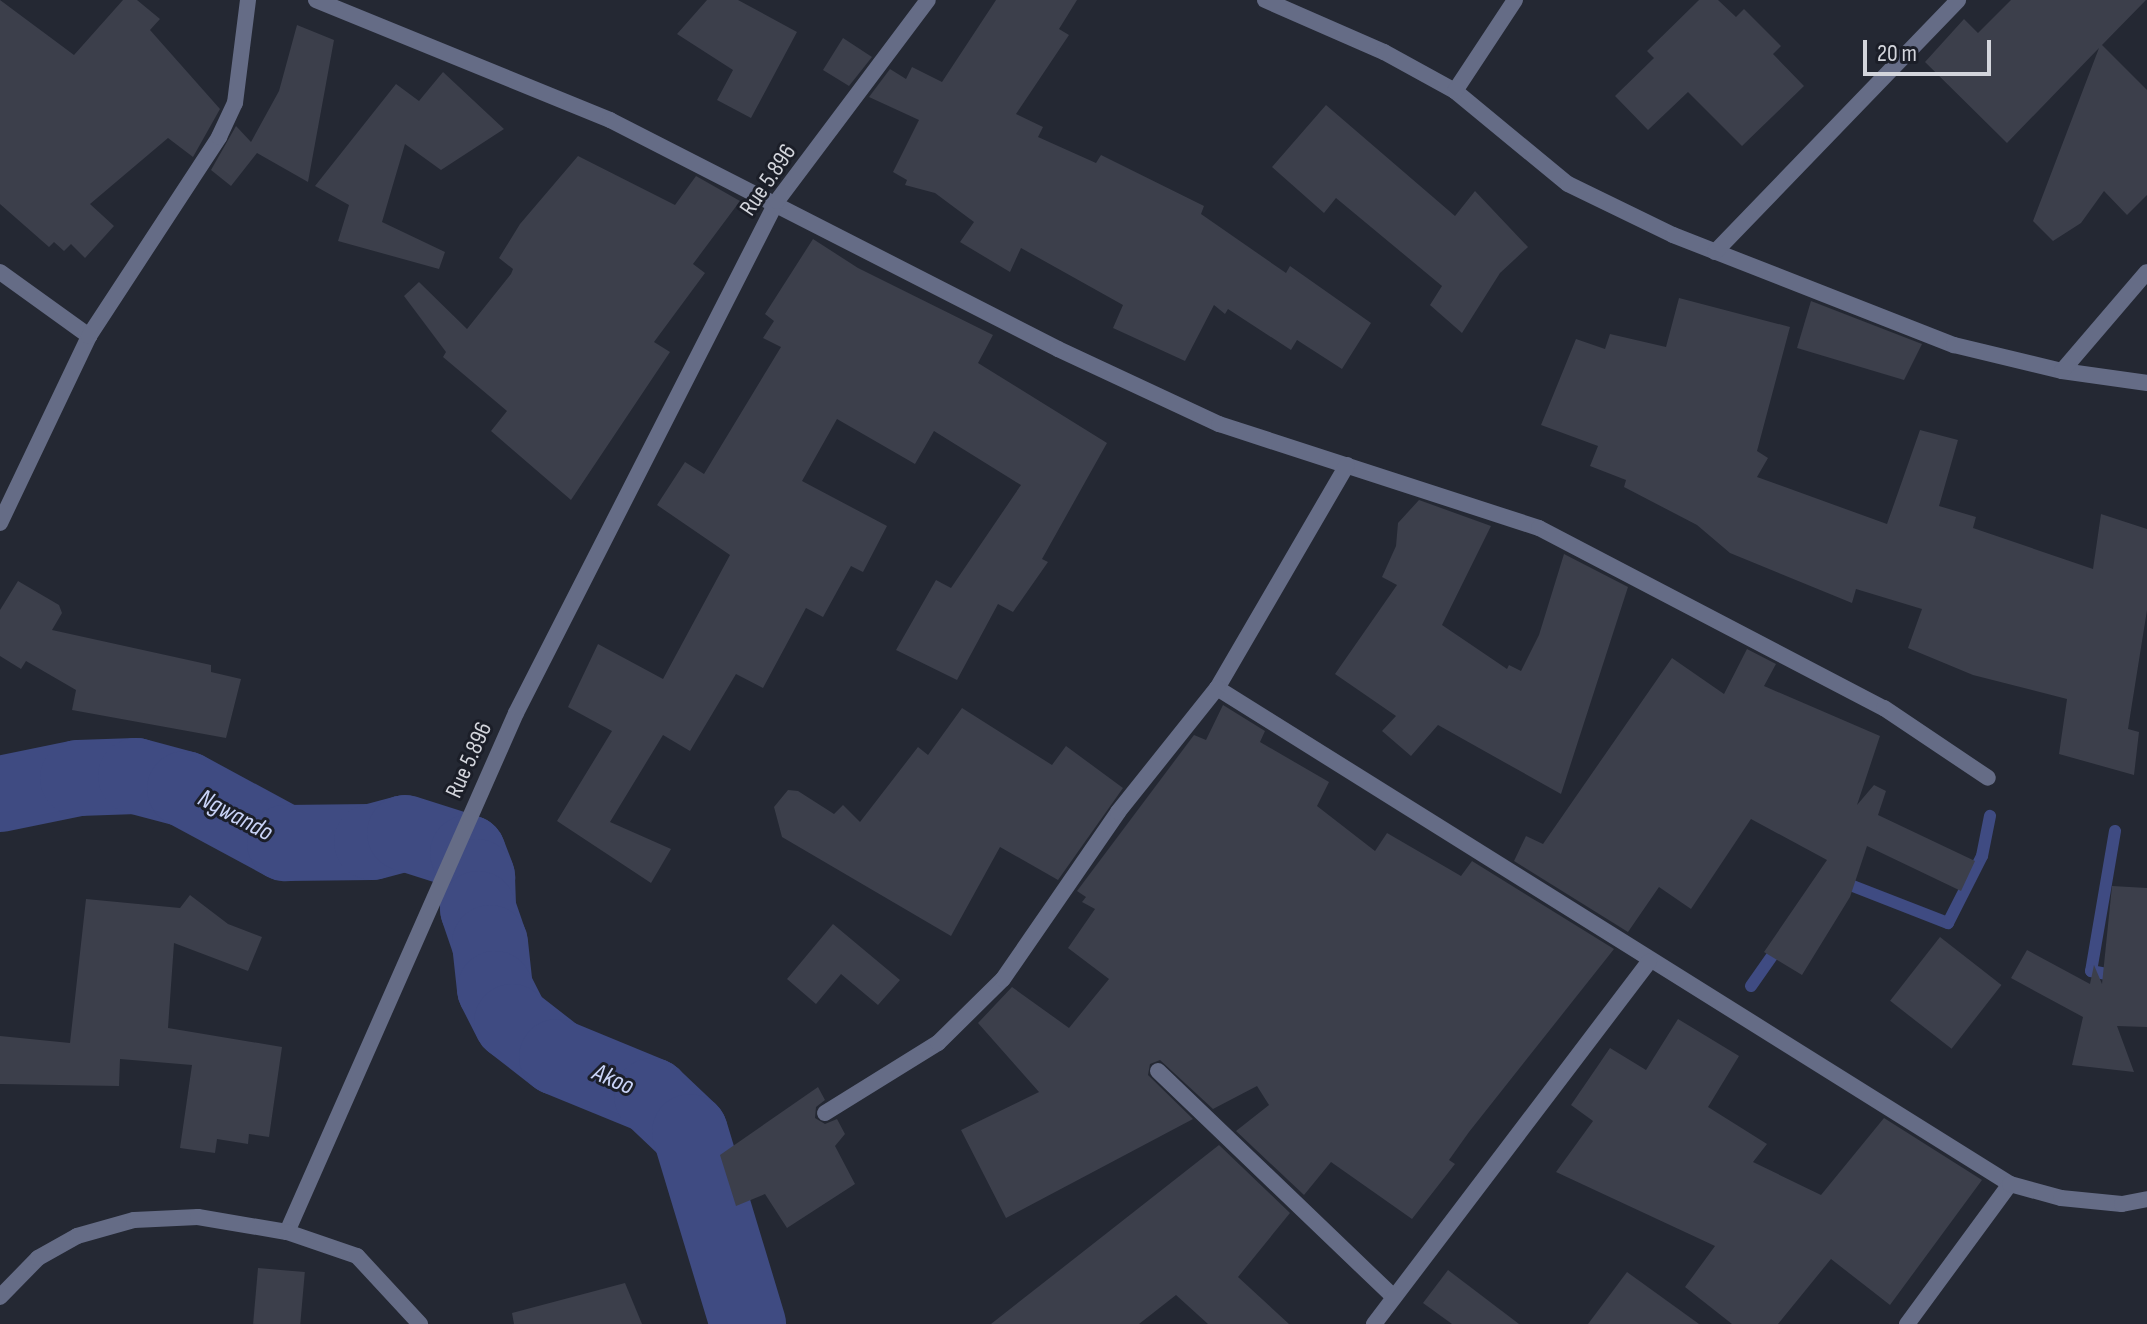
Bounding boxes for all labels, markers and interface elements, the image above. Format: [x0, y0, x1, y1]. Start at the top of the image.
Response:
scale bar [1867, 24, 1995, 74]
text: 20 m [1877, 39, 1917, 68]
street label: Rue 5.896 [734, 139, 802, 221]
street label: Rue 5.896 [440, 717, 498, 803]
water label: Ngwando [192, 783, 278, 849]
water label: Akoo [588, 1058, 638, 1102]

